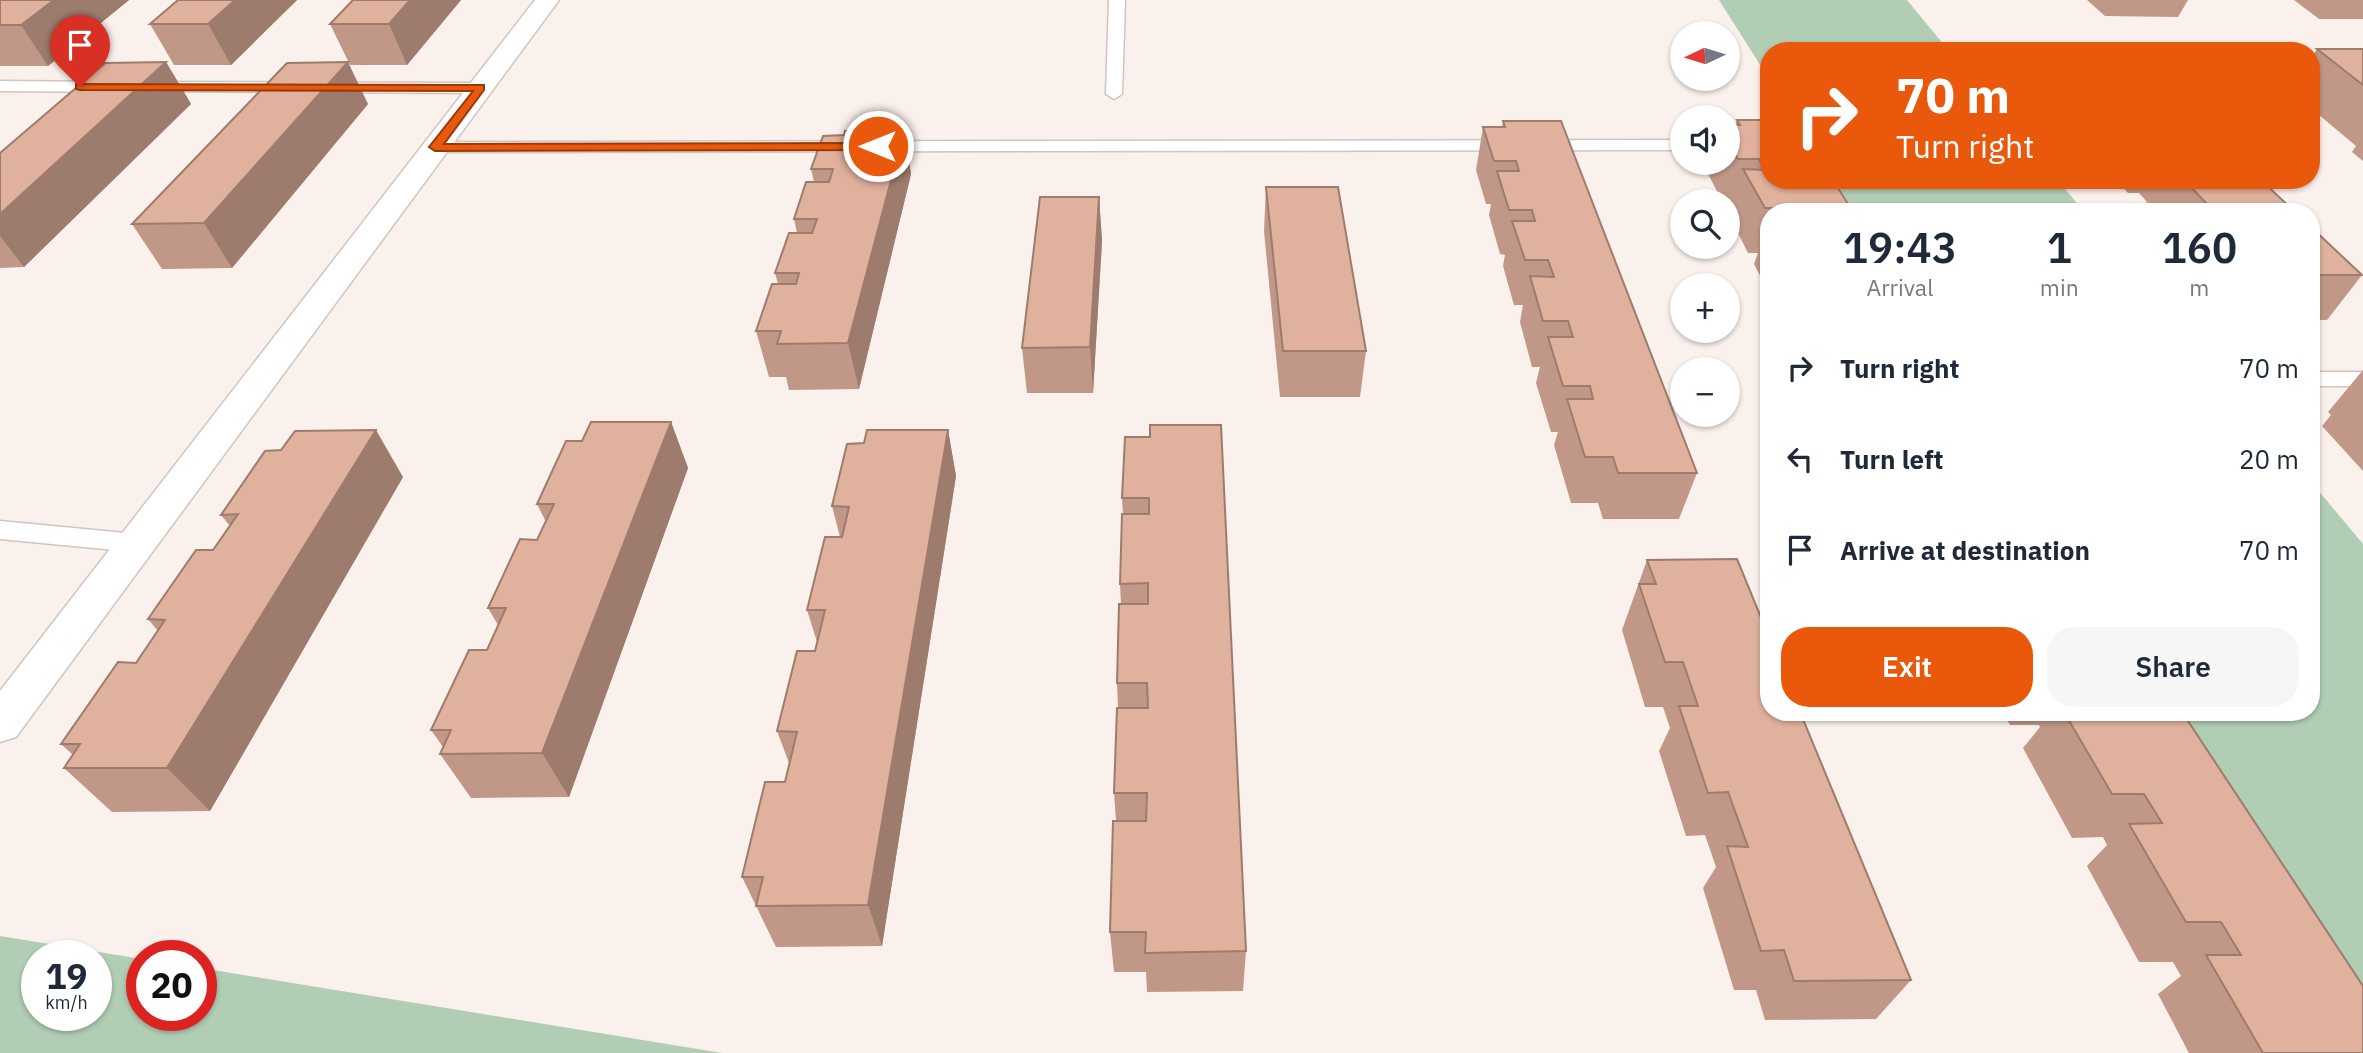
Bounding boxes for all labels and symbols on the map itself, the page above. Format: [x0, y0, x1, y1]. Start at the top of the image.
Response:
pin [50, 15, 110, 87]
north arrow [1670, 21, 1740, 91]
position arrow [841, 109, 915, 183]
speed limit sign: 20 [126, 940, 217, 1031]

